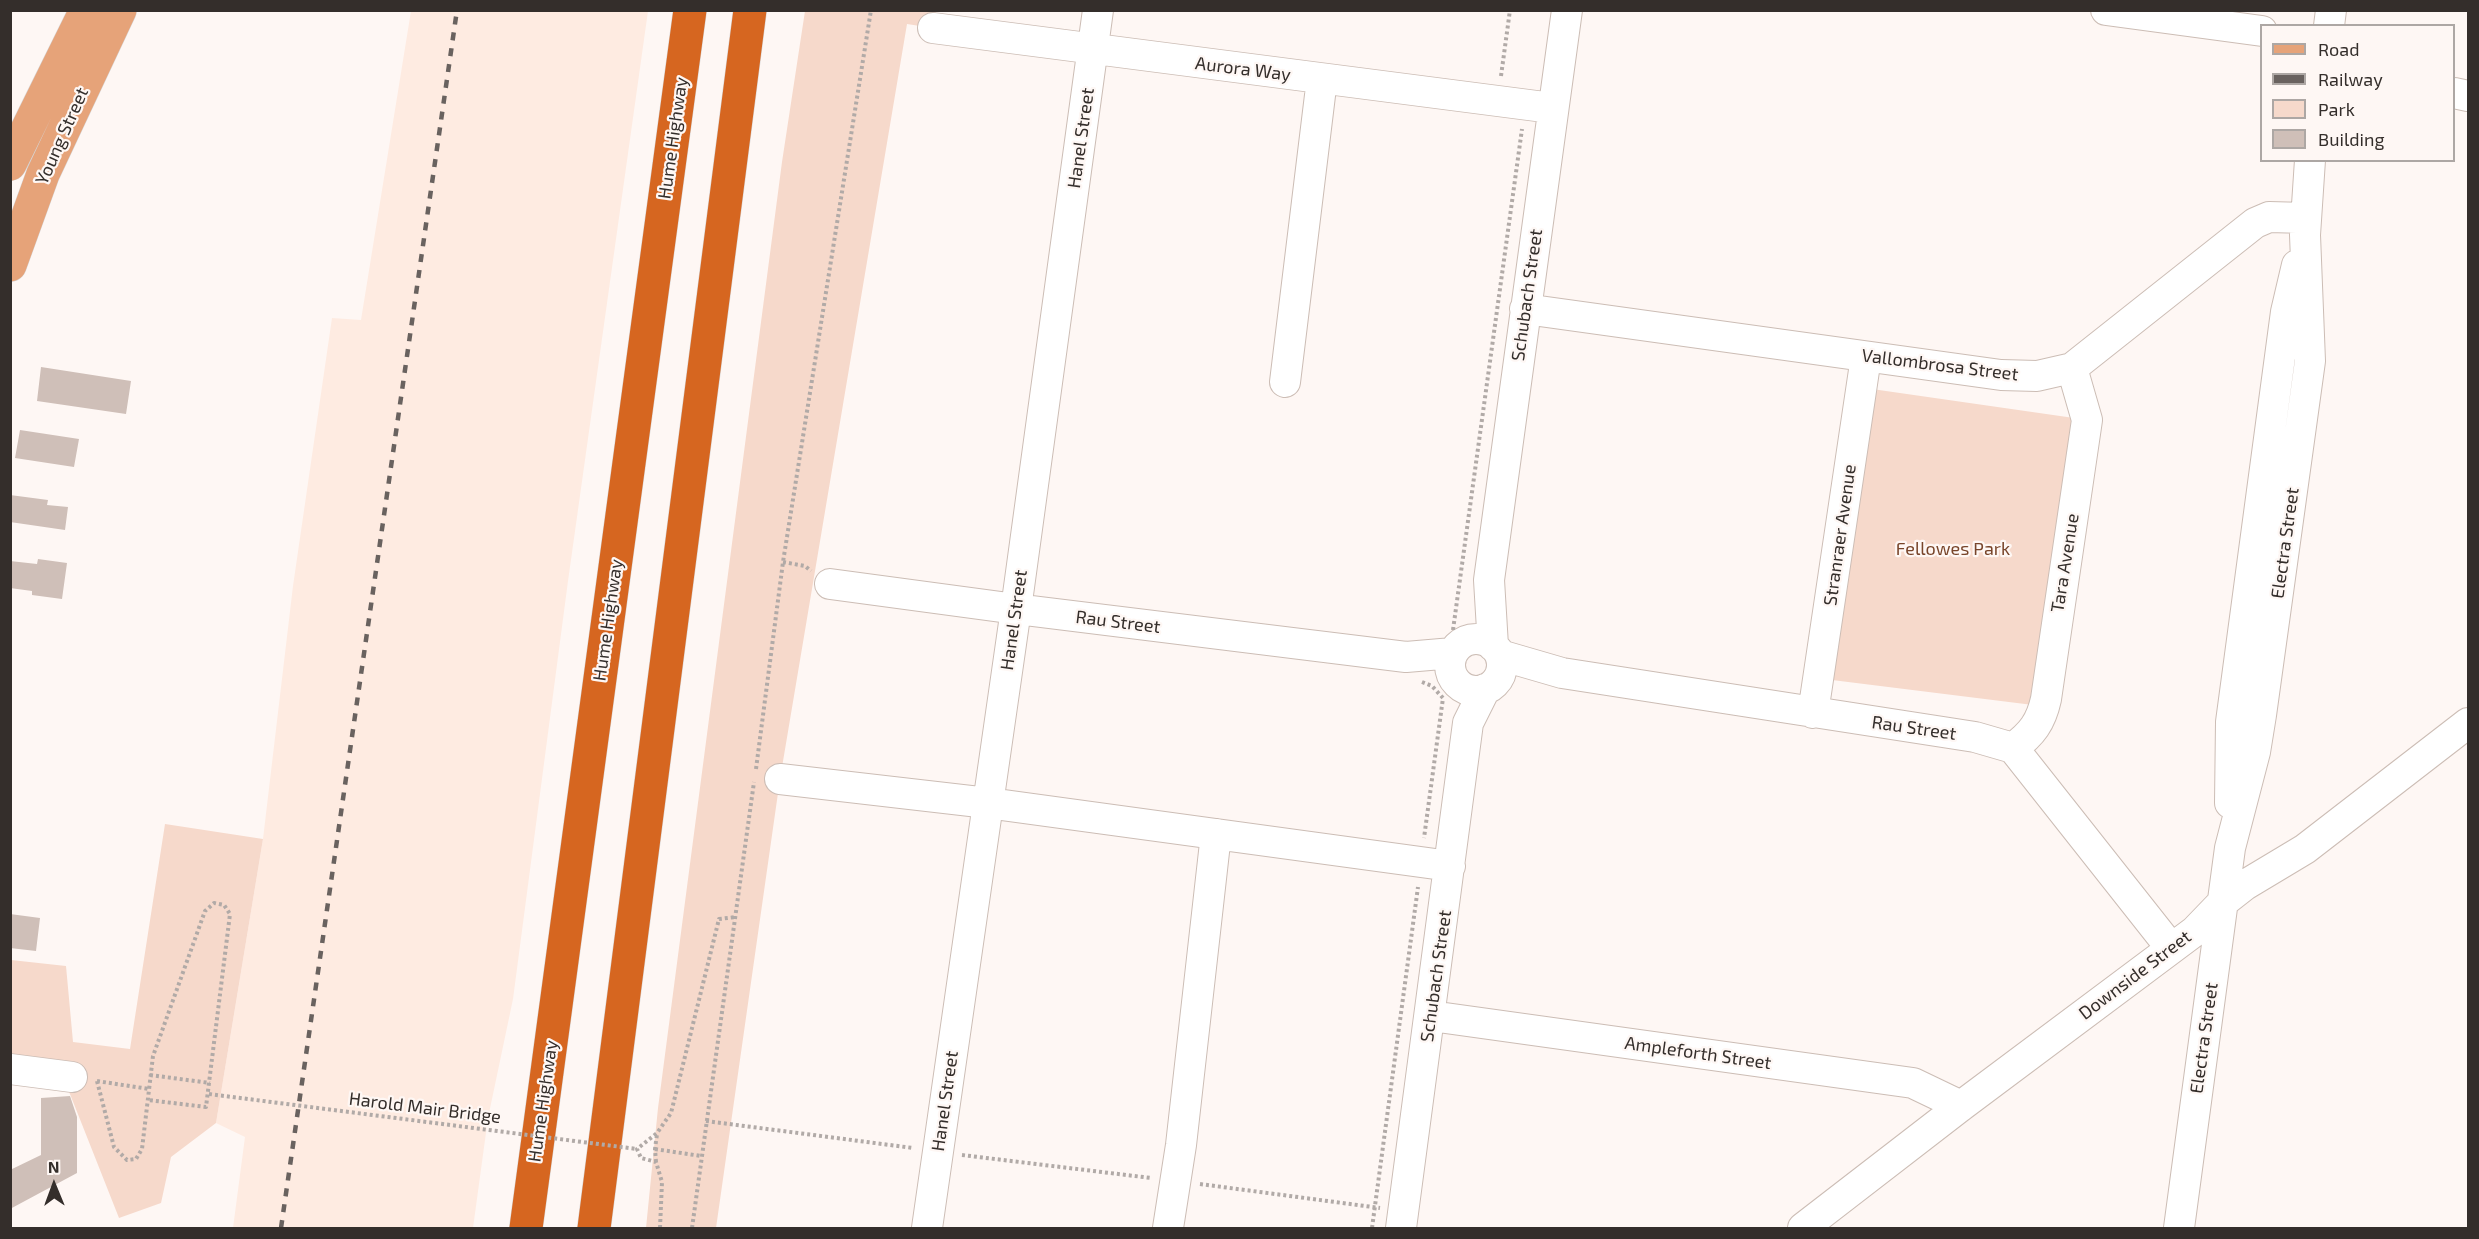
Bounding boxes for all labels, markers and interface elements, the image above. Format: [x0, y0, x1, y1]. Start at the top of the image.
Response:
legend [2260, 24, 2455, 162]
text: Road [2318, 38, 2359, 60]
street label: Aurora Way [1194, 52, 1292, 86]
text: Railway [2318, 68, 2383, 90]
street label: Hume Highway [654, 76, 692, 200]
street label: Young Street [31, 84, 93, 188]
street label: Hanel Street [1063, 86, 1099, 190]
text: Park [2318, 98, 2355, 120]
text: Building [2318, 128, 2385, 150]
street label: Schubach Street [1507, 228, 1547, 362]
street label: Vallombrosa Street [1860, 345, 2020, 385]
street label: Stranraer Avenue [1819, 463, 1861, 607]
street label: Electra Street [2267, 486, 2303, 600]
street label: Tara Avenue [2047, 512, 2083, 614]
park label: Fellowes Park [1896, 538, 2010, 560]
street label: Hume Highway [589, 558, 627, 682]
street label: Hanel Street [996, 568, 1032, 672]
street label: Rau Street [1074, 606, 1162, 638]
street label: Rau Street [1870, 711, 1958, 745]
street label: Schubach Street [1416, 909, 1456, 1043]
street label: Downside Street [2075, 926, 2195, 1024]
street label: Electra Street [2186, 981, 2222, 1095]
street label: Ampleforth Street [1623, 1032, 1773, 1074]
street label: Hume Highway [524, 1039, 562, 1163]
street label: Hanel Street [927, 1049, 963, 1153]
street label: Harold Mair Bridge [348, 1088, 502, 1128]
north arrow [24, 1155, 84, 1215]
text: N [48, 1157, 60, 1176]

